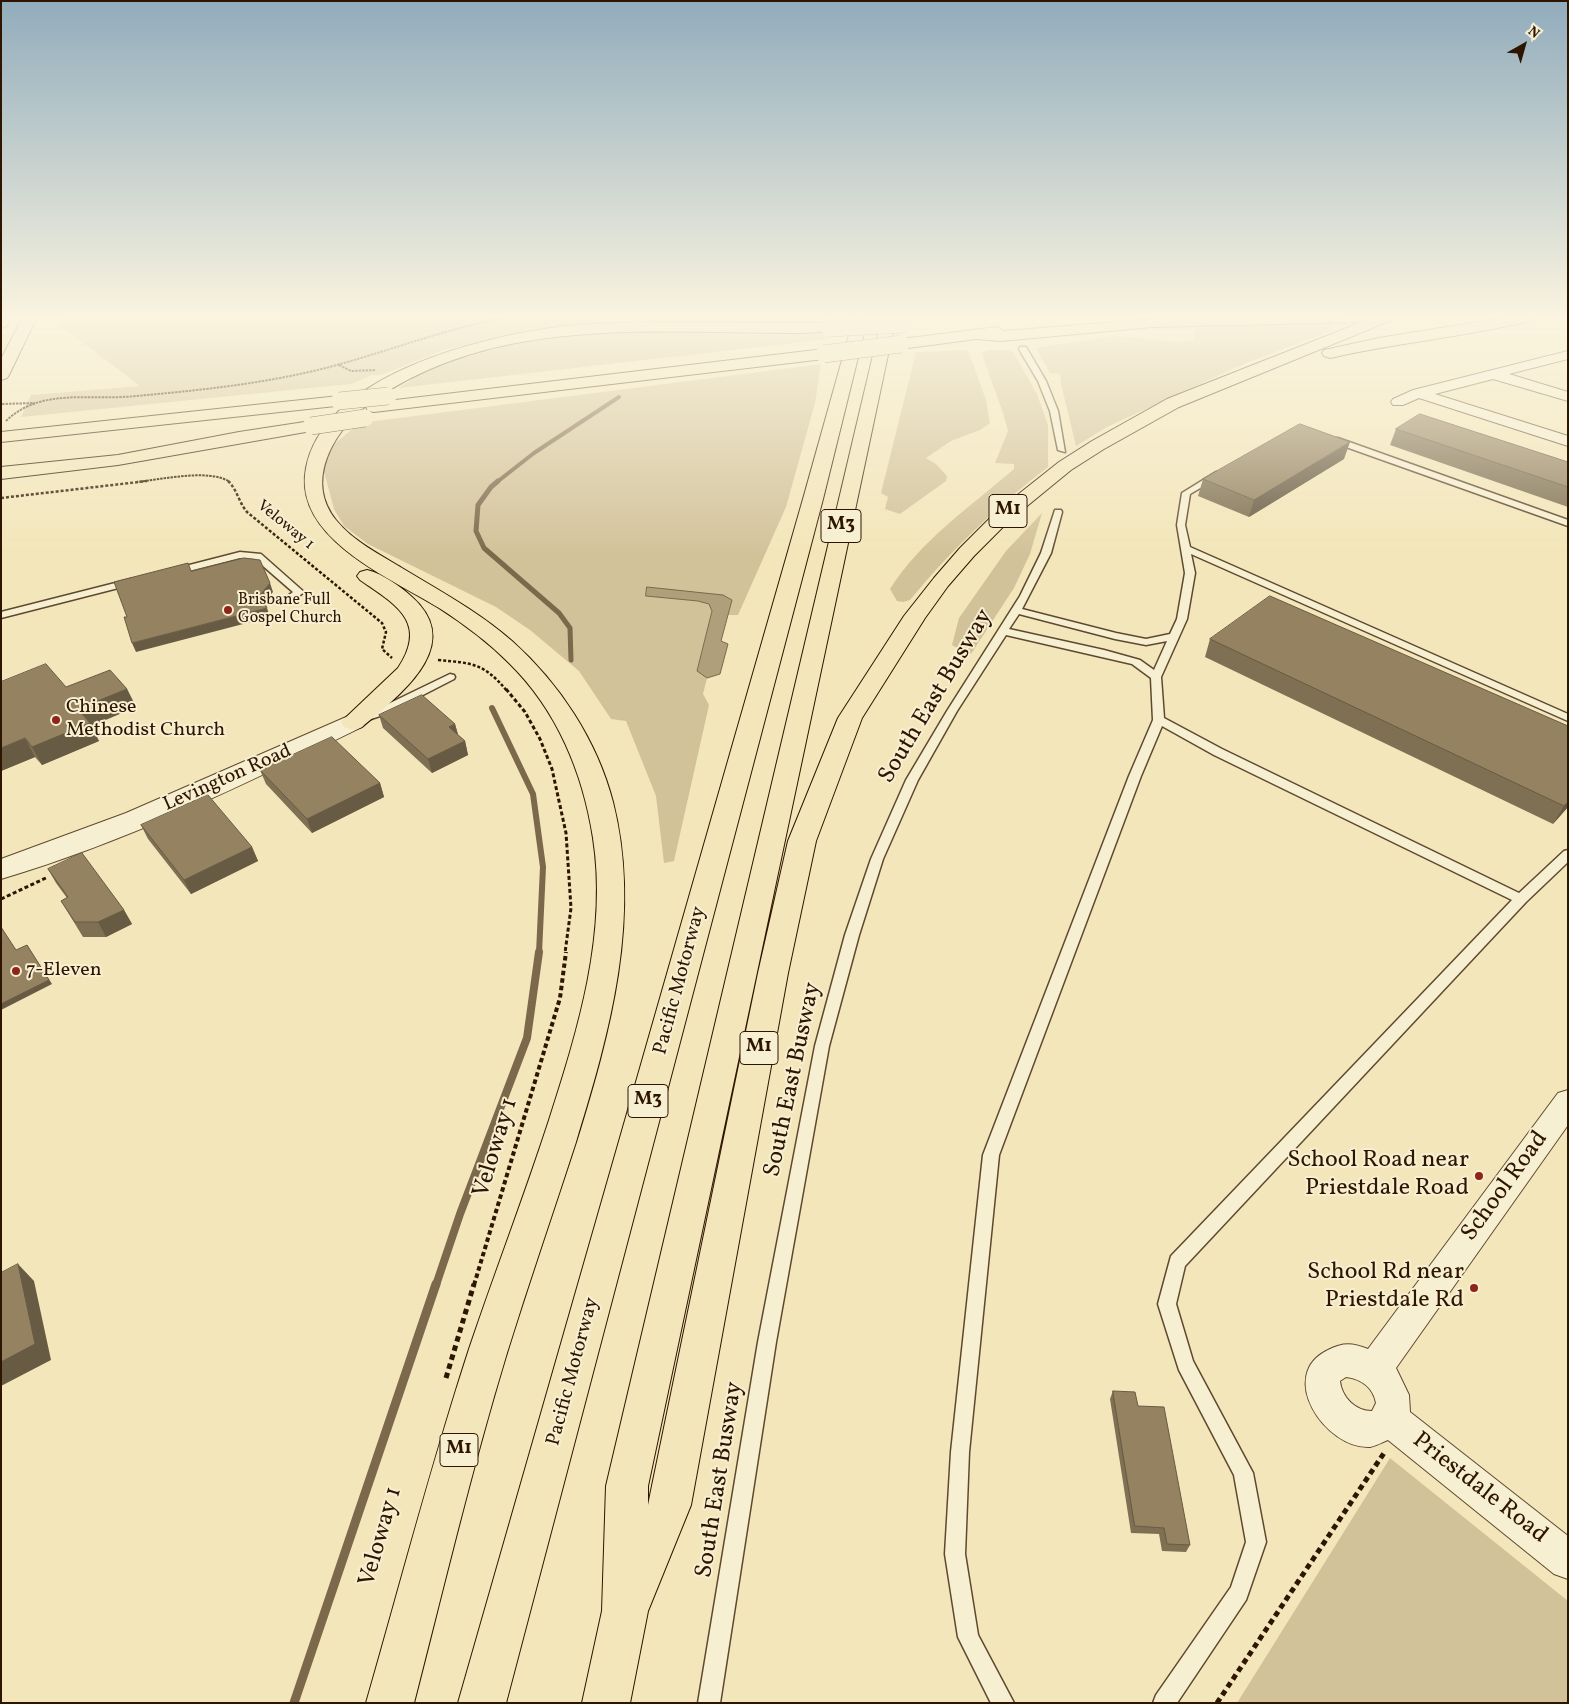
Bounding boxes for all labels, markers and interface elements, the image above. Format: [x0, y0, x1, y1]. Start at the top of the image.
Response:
north arrow [1499, 20, 1549, 70]
text: N [1524, 22, 1543, 43]
road number: M1 [989, 494, 1027, 528]
street label: Veloway 1 [252, 497, 318, 555]
road number: M3 [821, 510, 861, 542]
place label: Brisbane Full Gospel Church [238, 591, 342, 629]
marker: Brisbane Full Gospel Church [222, 604, 234, 616]
street label: South East Busway [874, 605, 1000, 789]
place label: Chinese Methodist Church [66, 696, 225, 743]
marker: Chinese Methodist Church [50, 714, 62, 726]
street label: Levington Road [160, 740, 296, 818]
street label: Pacific Motorway [650, 904, 712, 1058]
place label: 7-Eleven [26, 959, 102, 983]
marker: 7-Eleven [10, 965, 22, 977]
street label: South East Busway [759, 980, 829, 1180]
road number: M1 [740, 1032, 778, 1064]
road number: M3 [628, 1084, 668, 1118]
street label: Veloway 1 [468, 1095, 526, 1201]
street label: School Road [1456, 1126, 1556, 1248]
place label: School Road near Priestdale Road [1287, 1148, 1469, 1204]
marker: School Road near Priestdale Road [1473, 1170, 1485, 1182]
place label: School Rd near Priestdale Rd [1307, 1260, 1464, 1316]
marker: School Rd near Priestdale Rd [1468, 1282, 1480, 1294]
street label: Pacific Motorway [543, 1295, 605, 1449]
street label: South East Busway [691, 1380, 751, 1580]
street label: Priestdale Road [1405, 1427, 1553, 1551]
road number: M1 [440, 1434, 478, 1466]
street label: Veloway 1 [354, 1484, 410, 1590]

